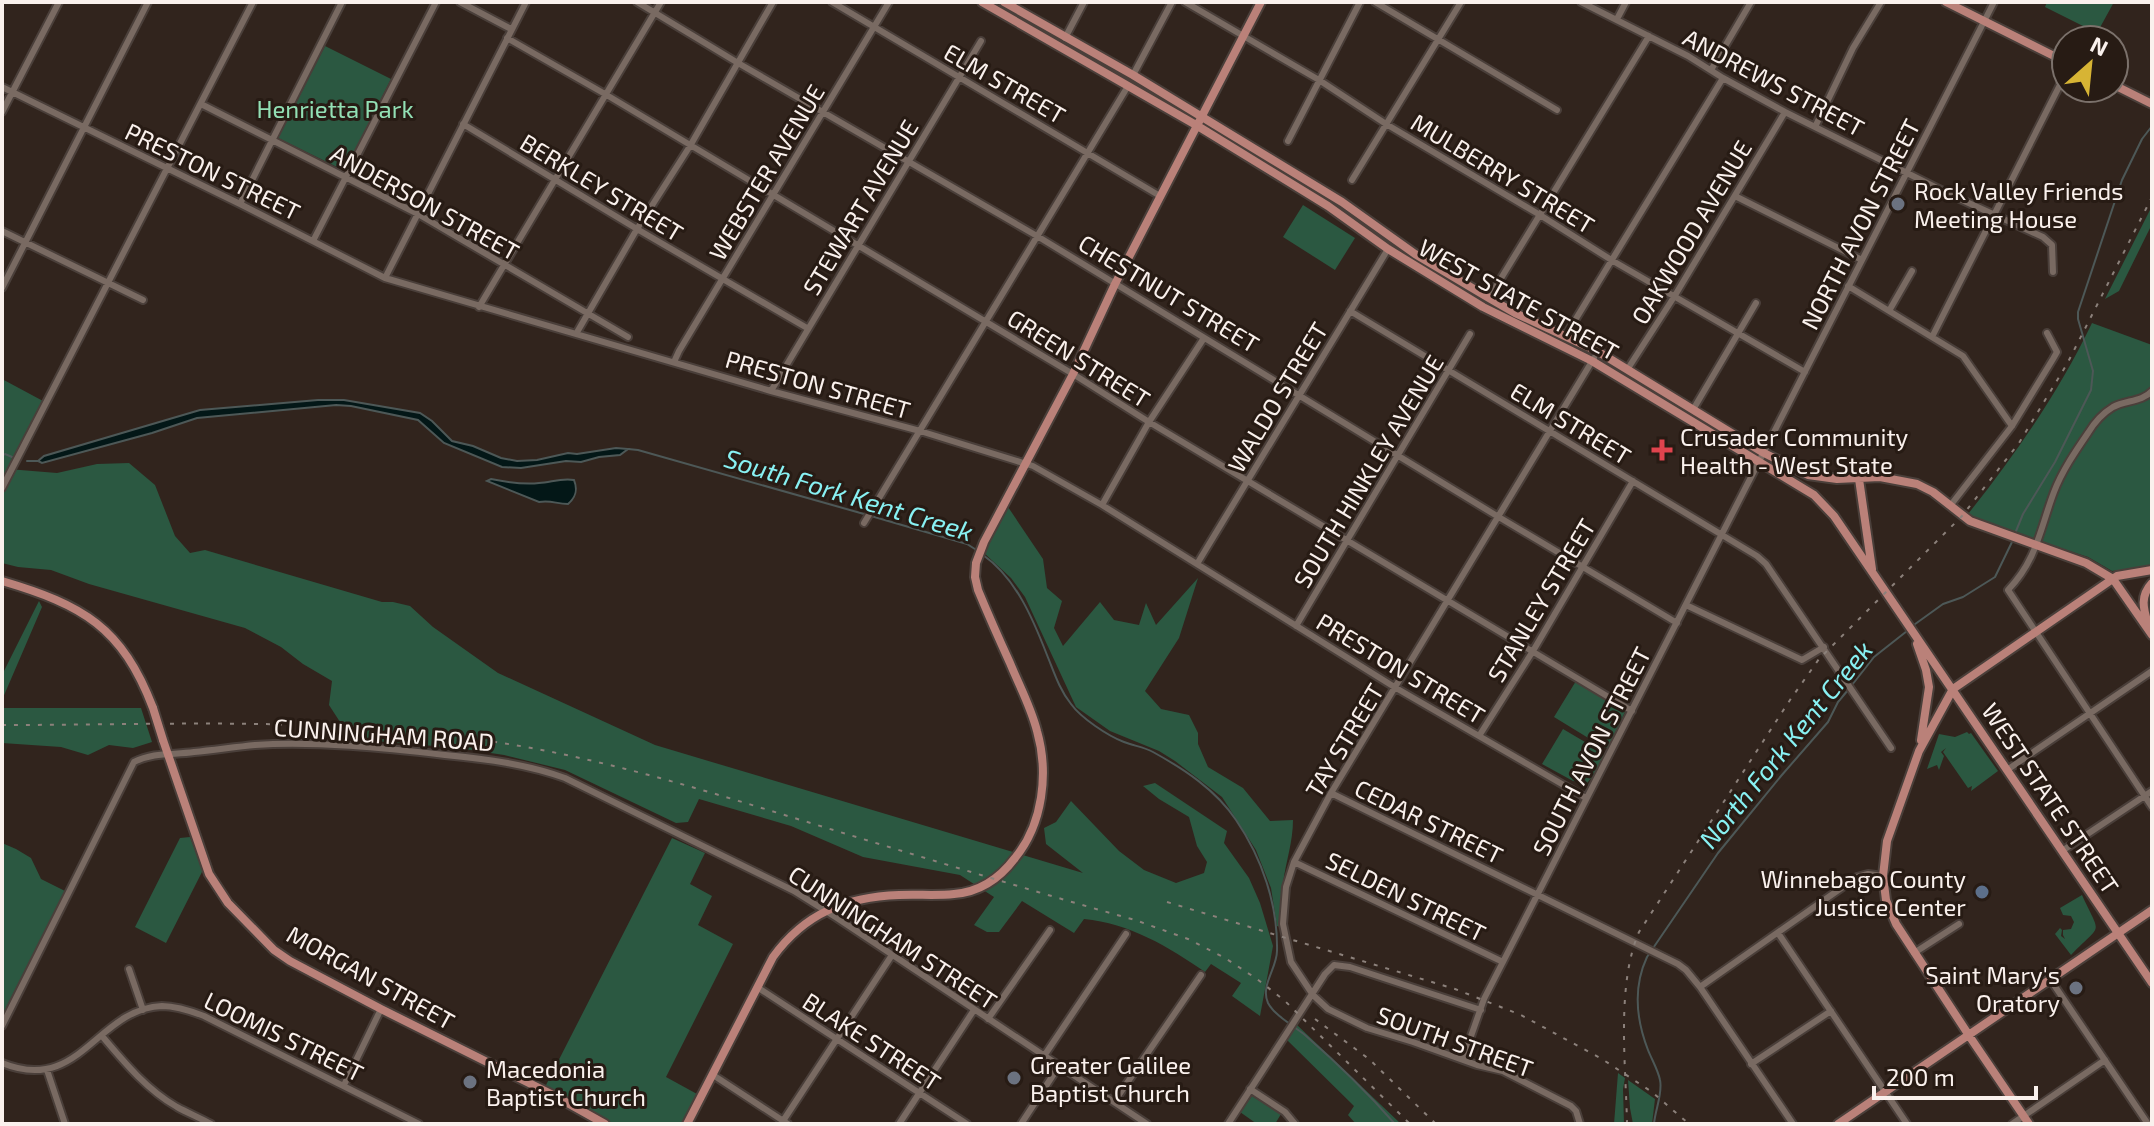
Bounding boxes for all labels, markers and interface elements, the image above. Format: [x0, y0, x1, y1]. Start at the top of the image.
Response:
street label: ANDREWS STREET [1679, 22, 1869, 142]
north arrow [2050, 24, 2130, 104]
text: N [2087, 30, 2113, 60]
street label: ELM STREET [939, 37, 1071, 129]
street label: WEBSTER AVENUE [702, 79, 830, 265]
park label: Henrietta Park [256, 94, 414, 123]
street label: MULBERRY STREET [1406, 107, 1600, 239]
street label: STEWART AVENUE [796, 114, 924, 300]
street label: NORTH AVON STREET [1794, 114, 1926, 334]
street label: PRESTON STREET [121, 116, 305, 226]
street label: BERKLEY STREET [515, 127, 689, 247]
street label: OAKWOOD AVENUE [1625, 135, 1757, 329]
street label: ANDERSON STREET [326, 138, 524, 266]
place label: Rock Valley Friends Meeting House [1914, 176, 2123, 233]
marker: Rock Valley Friends Meeting House [1889, 195, 1907, 213]
street label: CHESTNUT STREET [1074, 228, 1264, 358]
street label: WEST STATE STREET [1414, 232, 1624, 366]
street label: GREEN STREET [1003, 303, 1155, 413]
street label: WALDO STREET [1221, 317, 1333, 477]
street label: PRESTON STREET [722, 344, 914, 424]
street label: SOUTH HINKLEY AVENUE [1287, 349, 1449, 593]
street label: ELM STREET [1506, 376, 1636, 470]
place label: Crusader Community Health - West State [1680, 422, 1909, 479]
marker: Crusader Community Health - West State [1651, 439, 1673, 461]
water label: South Fork Kent Creek [721, 441, 977, 547]
street label: STANLEY STREET [1481, 513, 1601, 687]
street label: PRESTON STREET [1312, 606, 1490, 730]
water label: North Fork Kent Creek [1692, 634, 1878, 854]
street label: SOUTH AVON STREET [1526, 642, 1656, 860]
street label: TAY STREET [1299, 678, 1389, 802]
street label: WEST STATE STREET [1976, 697, 2126, 899]
street label: CUNNINGHAM ROAD [273, 712, 495, 756]
street label: CEDAR STREET [1350, 773, 1508, 869]
street label: SELDEN STREET [1321, 845, 1491, 947]
street label: CUNNINGHAM STREET [784, 859, 1003, 1015]
place label: Winnebago County Justice Center [1761, 864, 1966, 921]
marker: Winnebago County Justice Center [1973, 883, 1991, 901]
street label: MORGAN STREET [282, 919, 460, 1035]
place label: Saint Mary's Oratory [1925, 960, 2060, 1017]
marker: Saint Mary's Oratory [2067, 979, 2085, 997]
street label: LOOMIS STREET [200, 985, 368, 1087]
street label: BLAKE STREET [798, 986, 946, 1096]
street label: SOUTH STREET [1373, 999, 1537, 1083]
place label: Greater Galilee Baptist Church [1030, 1050, 1191, 1107]
scale bar [1874, 1050, 2036, 1100]
place label: Macedonia Baptist Church [486, 1054, 646, 1111]
text: 200 m [1886, 1062, 1955, 1091]
marker: Greater Galilee Baptist Church [1005, 1069, 1023, 1087]
marker: Macedonia Baptist Church [461, 1073, 479, 1091]

